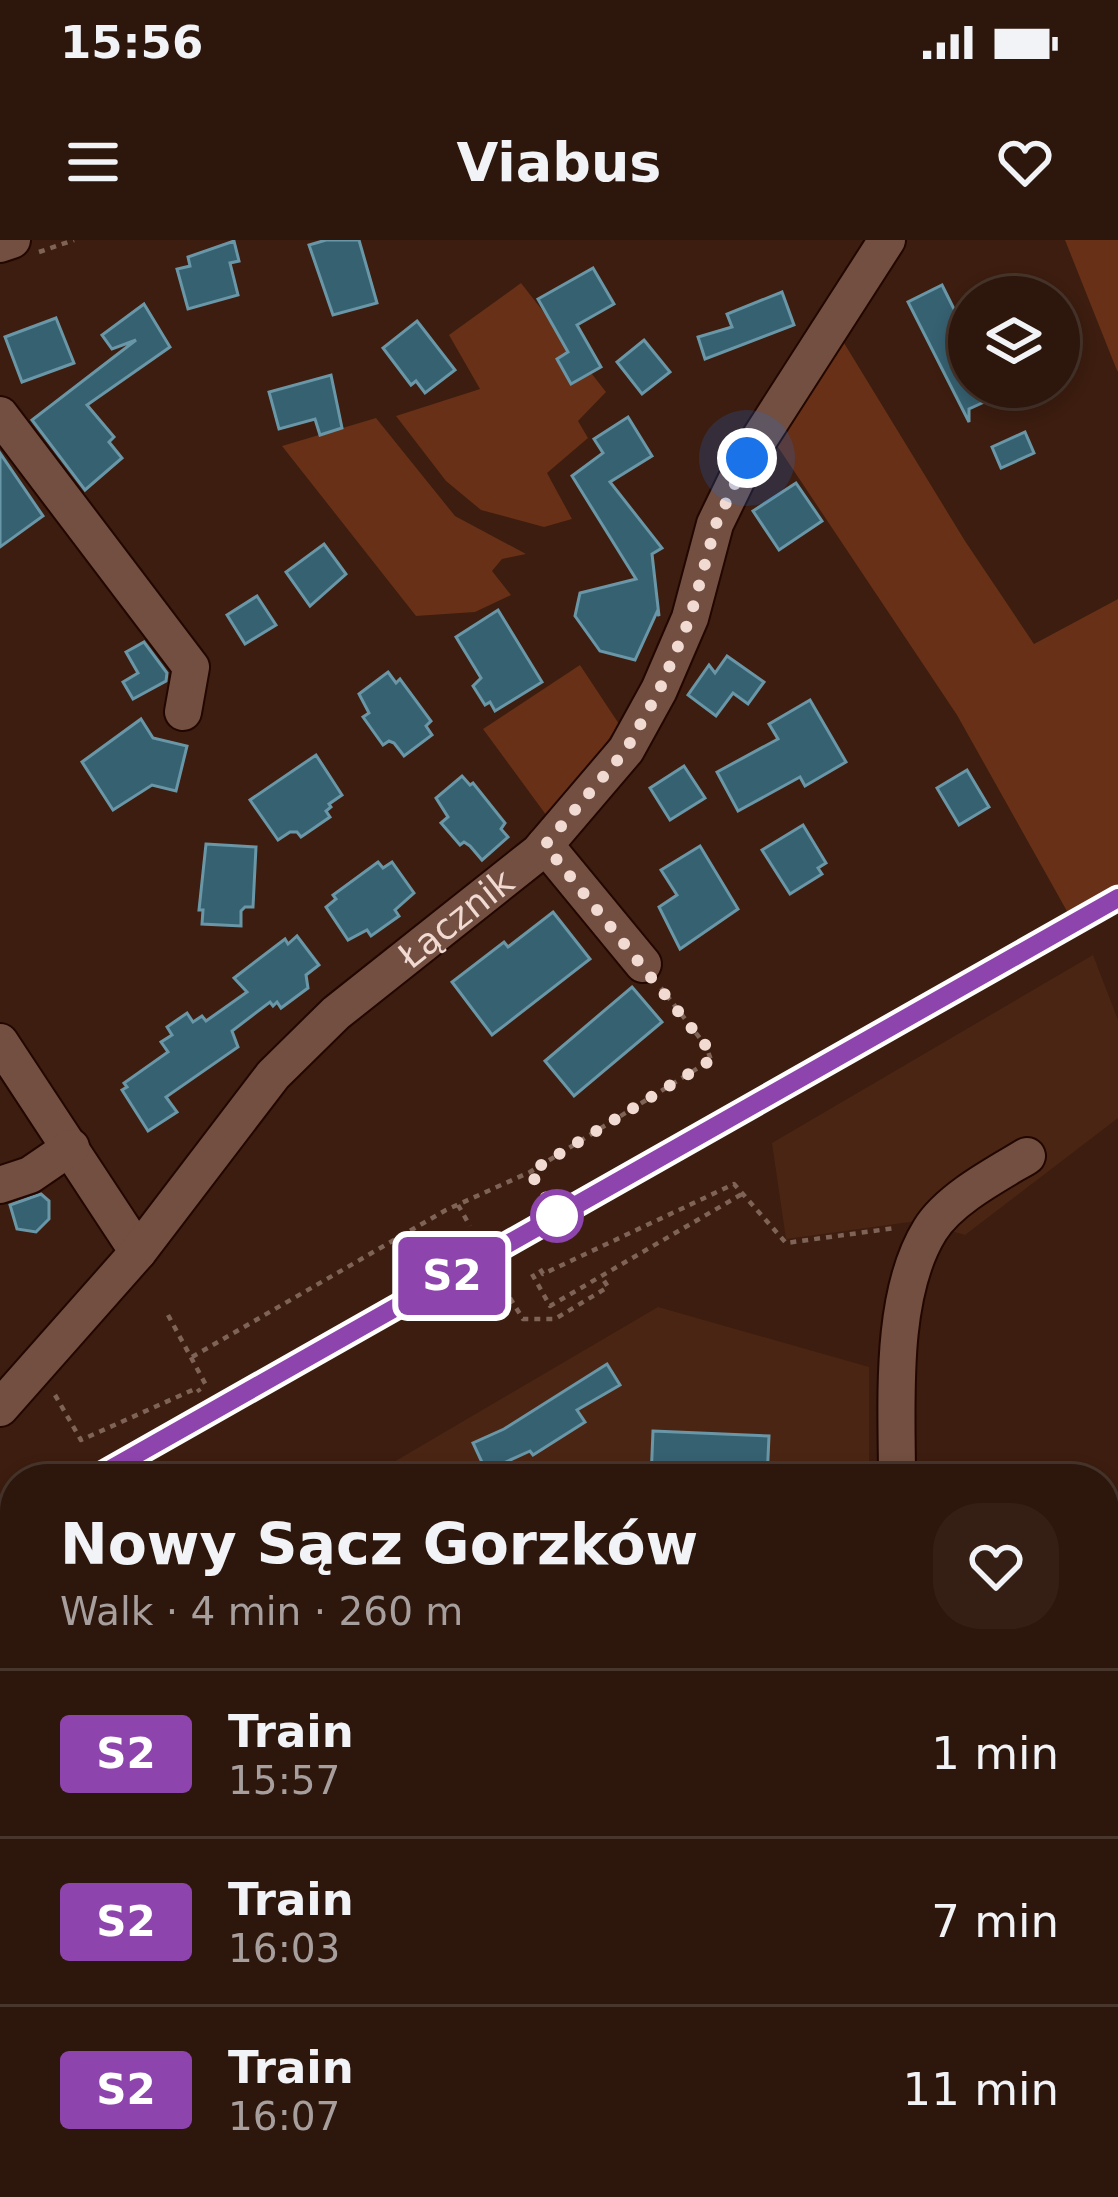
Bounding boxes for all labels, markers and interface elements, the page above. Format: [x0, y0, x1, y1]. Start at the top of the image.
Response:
text: 15:56 [60, 16, 203, 69]
icon: menu [60, 129, 126, 195]
icon: heart [992, 129, 1058, 195]
text: Viabus [456, 131, 662, 194]
map controls [948, 276, 1080, 408]
button: layers [948, 276, 1080, 408]
your location [717, 428, 777, 488]
street label: Łącznik [389, 860, 521, 977]
unlabelled marker [532, 1191, 582, 1241]
line badge: S2 [398, 1237, 506, 1315]
text: S2 [422, 1251, 482, 1300]
button: heart [933, 1503, 1059, 1629]
text: Nowy Sącz Gorzków [60, 1511, 698, 1577]
text: Walk · 4 min · 260 m [60, 1589, 463, 1634]
text: Train [228, 1705, 354, 1758]
text: 1 min [931, 1727, 1059, 1780]
text: S2 [96, 1729, 156, 1778]
text: 15:57 [228, 1758, 340, 1803]
text: Train [228, 1873, 354, 1926]
text: 7 min [931, 1895, 1059, 1948]
text: S2 [96, 1897, 156, 1946]
text: 16:03 [228, 1926, 340, 1971]
text: Train [228, 2041, 354, 2094]
text: 11 min [903, 2063, 1059, 2116]
text: S2 [96, 2065, 156, 2114]
text: 16:07 [228, 2094, 340, 2139]

